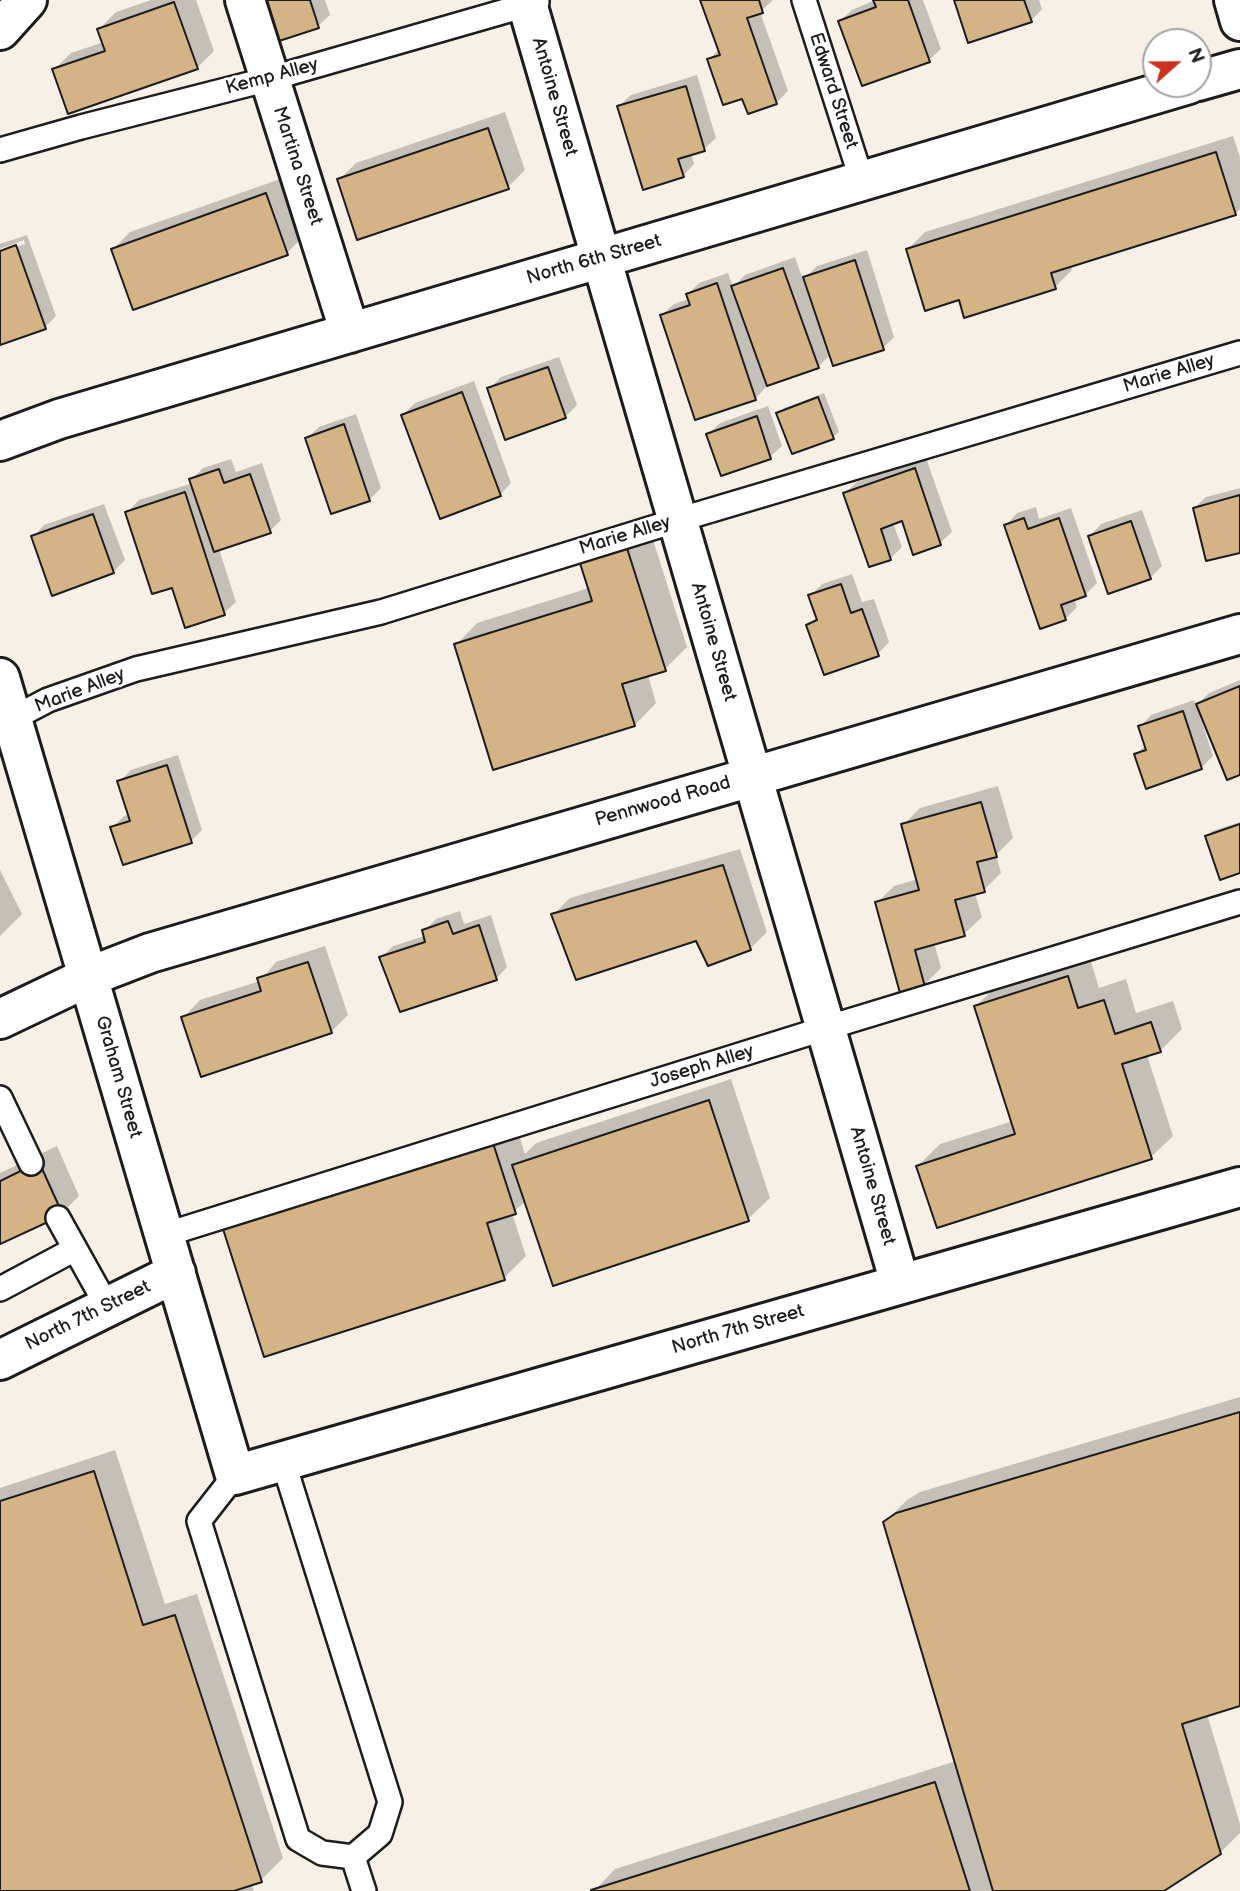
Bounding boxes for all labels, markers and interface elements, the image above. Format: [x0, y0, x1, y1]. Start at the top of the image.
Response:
north arrow [1142, 28, 1212, 98]
street label: Edward Street [804, 30, 862, 152]
street label: Antoine Street [526, 35, 582, 159]
text: N [1182, 45, 1209, 67]
street label: Kemp Alley [223, 54, 321, 100]
street label: Martina Street [267, 104, 327, 228]
street label: North 6th Street [524, 230, 664, 290]
street label: Marie Alley [1120, 349, 1218, 399]
street label: Marie Alley [576, 511, 674, 561]
street label: Antoine Street [685, 580, 741, 704]
street label: Marie Alley [32, 663, 128, 719]
street label: Pennwood Road [593, 772, 733, 832]
street label: Graham Street [90, 1013, 146, 1141]
street label: Joseph Alley [647, 1040, 757, 1094]
street label: Antoine Street [844, 1124, 900, 1248]
street label: North 7th Street [22, 1276, 154, 1356]
street label: North 7th Street [669, 1300, 807, 1360]

